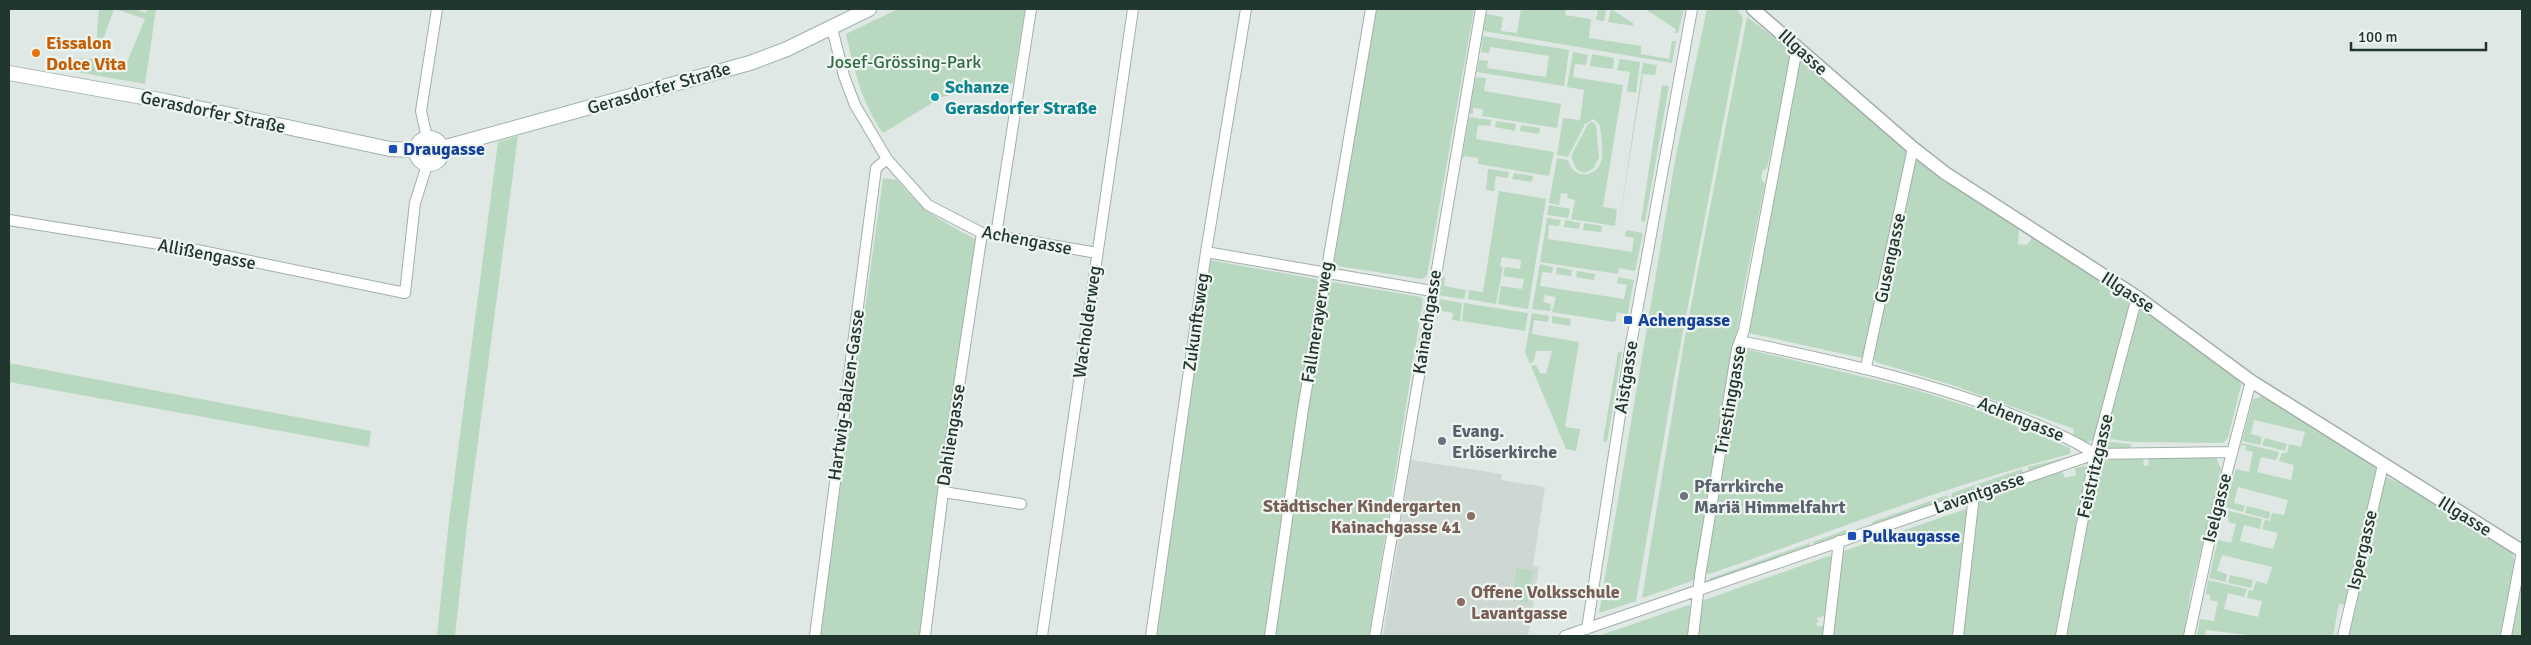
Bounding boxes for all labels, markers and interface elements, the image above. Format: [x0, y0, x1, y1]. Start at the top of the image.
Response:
scale bar [2351, 20, 2486, 52]
street label: Illgasse [1774, 24, 1832, 80]
text: 100 m [2358, 28, 2398, 46]
place label: Eissalon Dolce Vita [46, 32, 126, 75]
marker: Eissalon Dolce Vita [30, 47, 42, 59]
park label: Josef-Grössing-Park [827, 51, 981, 73]
street label: Gerasdorfer Straße [585, 57, 733, 119]
place label: Schanze Gerasdorfer Straße [945, 76, 1097, 119]
street label: Gerasdorfer Straße [138, 86, 288, 138]
marker: Schanze Gerasdorfer Straße [929, 91, 941, 103]
place label: Draugasse [403, 138, 485, 160]
marker: Draugasse [387, 143, 399, 155]
street label: Gusengasse [1870, 211, 1910, 305]
street label: Achengasse [980, 220, 1074, 260]
street label: Allißengasse [156, 234, 258, 274]
street label: Fallmerayerweg [1297, 260, 1337, 384]
street label: Wacholderweg [1068, 264, 1106, 380]
street label: Illgasse [2097, 267, 2159, 317]
street label: Kainachgasse [1408, 268, 1446, 376]
street label: Zukunftsweg [1178, 272, 1214, 372]
street label: Hartwig-Balzen-Gasse [823, 308, 869, 482]
place label: Achengasse [1638, 309, 1730, 331]
marker: Achengasse [1622, 314, 1634, 326]
street label: Aistgasse [1609, 339, 1643, 415]
street label: Triestinggasse [1710, 344, 1750, 456]
street label: Dahliengasse [932, 383, 970, 487]
street label: Achengasse [1975, 392, 2067, 446]
street label: Feistritzgasse [2072, 412, 2118, 520]
place label: Evang. Erlöserkirche [1452, 420, 1557, 463]
marker: Evang. Erlöserkirche [1436, 435, 1448, 447]
street label: Lavantgasse [1931, 467, 2027, 519]
street label: Iselgasse [2198, 471, 2236, 545]
place label: Pfarrkirche Mariä Himmelfahrt [1694, 475, 1846, 518]
marker: Pfarrkirche Mariä Himmelfahrt [1678, 490, 1690, 502]
street label: Illgasse [2434, 491, 2496, 541]
place label: Städtischer Kindergarten Kainachgasse 41 [1263, 495, 1461, 538]
street label: Ispergasse [2342, 508, 2382, 592]
marker: Städtischer Kindergarten Kainachgasse 41 [1465, 510, 1477, 522]
place label: Pulkaugasse [1862, 525, 1960, 547]
marker: Pulkaugasse [1846, 530, 1858, 542]
place label: Offene Volksschule Lavantgasse [1471, 581, 1620, 624]
marker: Offene Volksschule Lavantgasse [1455, 596, 1467, 608]

